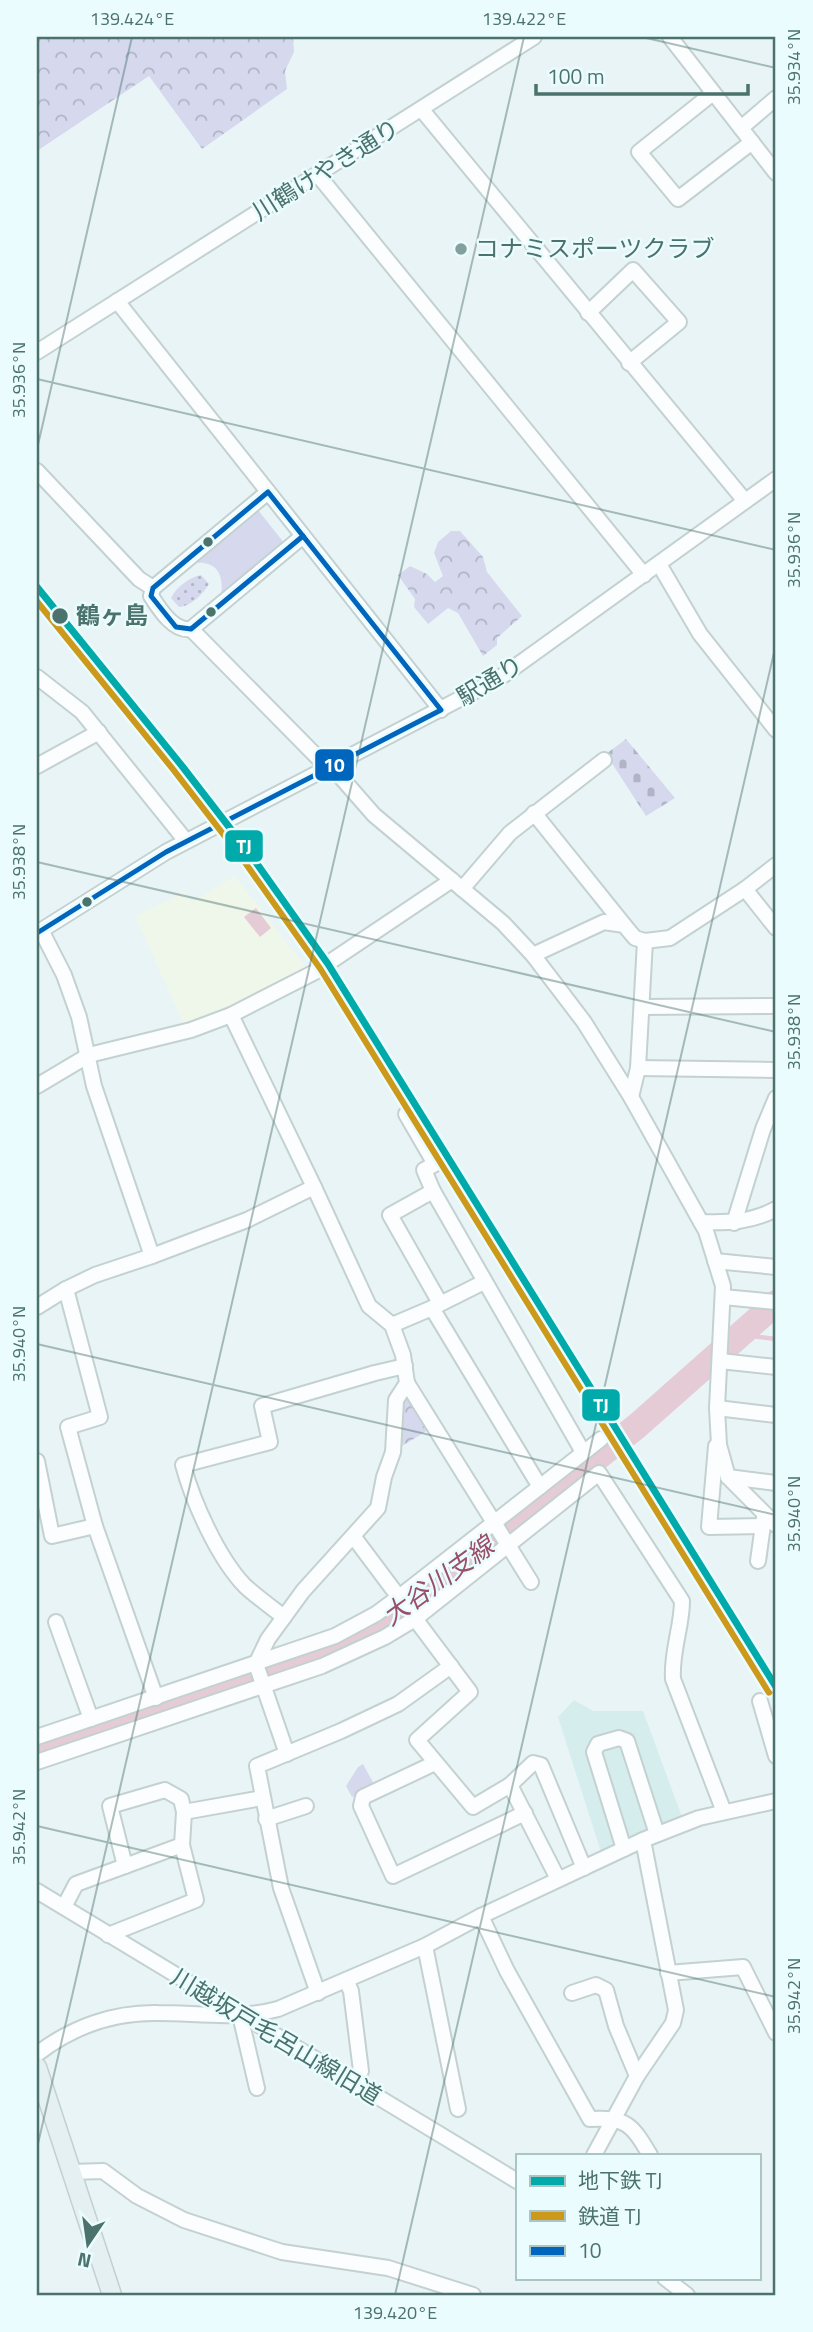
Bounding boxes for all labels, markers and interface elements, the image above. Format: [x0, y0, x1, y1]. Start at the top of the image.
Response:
text: 139.424°E [90, 5, 174, 32]
text: 139.422°E [482, 5, 566, 32]
text: 35.934°N [780, 29, 807, 105]
scale bar [536, 52, 748, 96]
text: 100 m [547, 60, 604, 92]
street label: 川鶴けやき通り [245, 109, 406, 229]
place label: コナミスポーツクラブ [475, 230, 715, 266]
marker: コナミスポーツクラブ [453, 241, 469, 257]
text: 35.936°N [5, 342, 32, 418]
text: 35.936°N [780, 512, 807, 588]
unlabelled marker [201, 535, 215, 549]
place label: 鶴ヶ島 [76, 597, 148, 633]
unlabelled marker [204, 605, 218, 619]
marker: 鶴ヶ島 [50, 606, 70, 626]
street label: 駅通り [449, 646, 530, 714]
line badge: 10 [314, 748, 355, 782]
text: 10 [323, 750, 345, 779]
text: 35.938°N [5, 824, 32, 900]
line badge: TJ [224, 829, 264, 863]
text: TJ [236, 831, 252, 860]
unlabelled marker [80, 895, 94, 909]
text: 35.938°N [780, 994, 807, 1070]
text: 35.940°N [5, 1306, 32, 1382]
line badge: TJ [581, 1388, 621, 1422]
text: TJ [593, 1390, 609, 1419]
text: 35.940°N [780, 1476, 807, 1552]
water label: 大谷川支線 [374, 1525, 504, 1635]
text: 35.942°N [5, 1789, 32, 1865]
text: 35.942°N [780, 1958, 807, 2034]
street label: 川越坂戸毛呂山線旧道 [164, 1959, 389, 2113]
legend [516, 2154, 760, 2280]
text: 地下鉄 TJ [578, 2164, 662, 2196]
text: 鉄道 TJ [578, 2200, 641, 2232]
north arrow [52, 2210, 122, 2280]
text: 10 [578, 2234, 602, 2266]
text: N [74, 2245, 94, 2277]
text: 139.420°E [353, 2299, 437, 2326]

